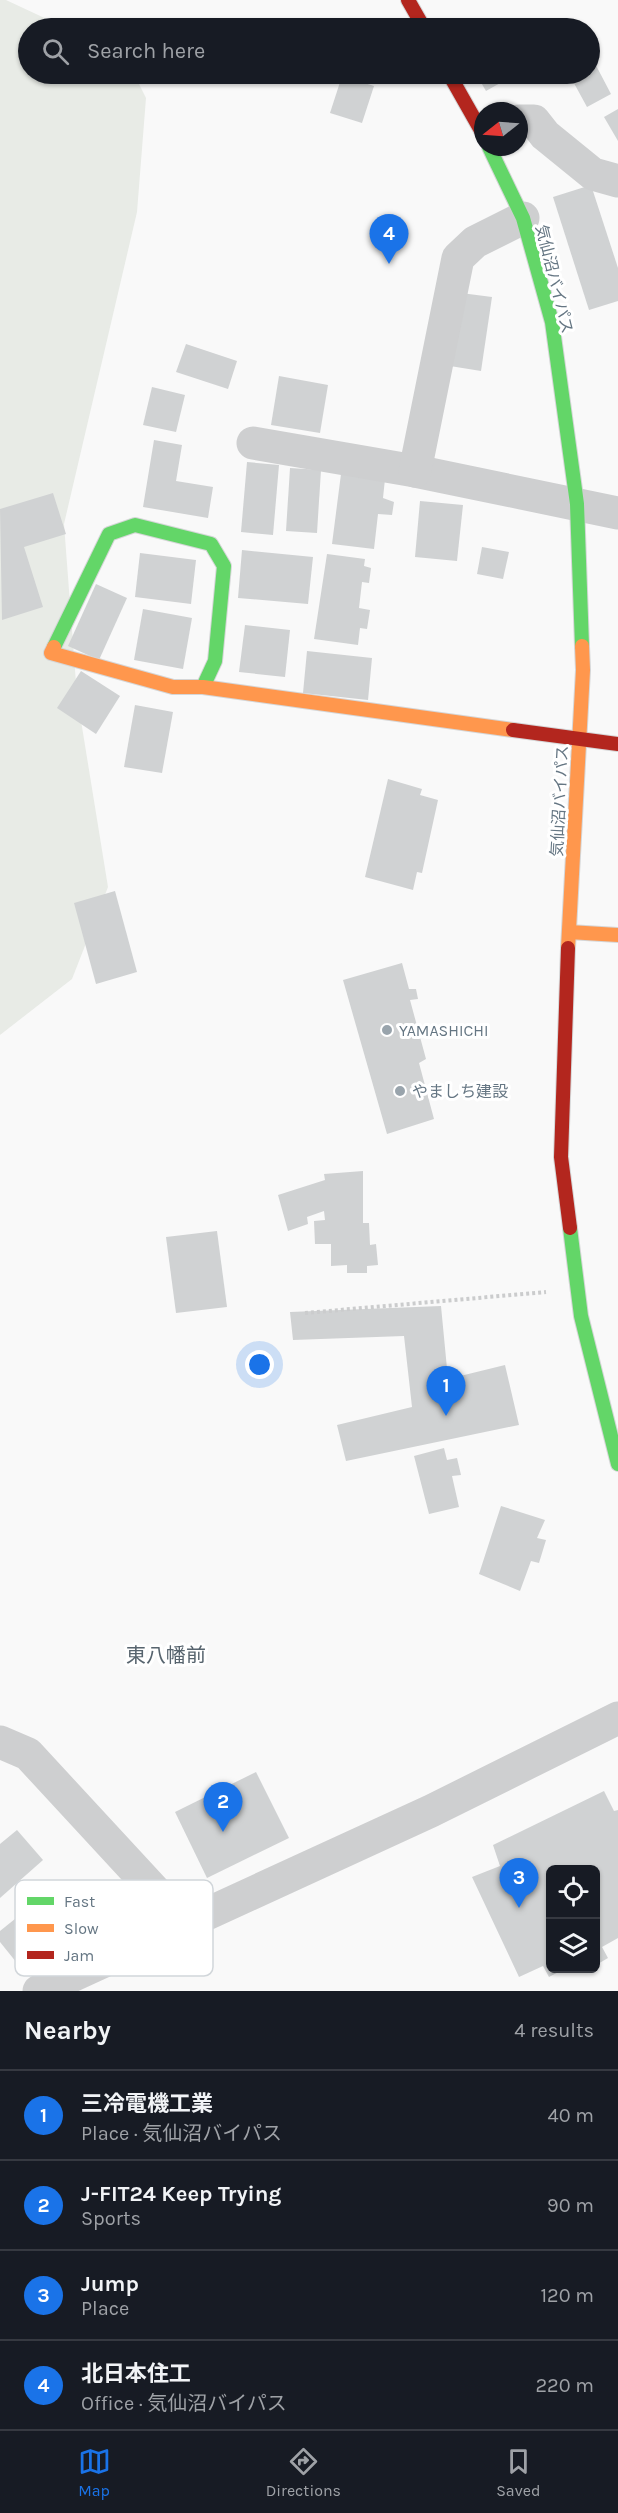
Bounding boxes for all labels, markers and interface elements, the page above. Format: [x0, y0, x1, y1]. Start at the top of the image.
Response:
search box [18, 18, 600, 84]
icon: search [39, 35, 72, 68]
text: Search here [87, 38, 205, 64]
north arrow [474, 102, 528, 156]
pin: 4 [370, 214, 408, 264]
street label: 気仙沼バイパス [532, 223, 577, 336]
street label: 気仙沼バイパス [547, 745, 572, 857]
place label: YAMASHICHI [399, 1021, 488, 1040]
marker: YAMASHICHI [380, 1023, 394, 1037]
place label: やましち建設 [412, 1082, 508, 1101]
marker: やましち建設 [393, 1084, 407, 1098]
your location [245, 1350, 274, 1379]
pin: 1 [426, 1366, 466, 1416]
district label: 東八幡前 [126, 1644, 206, 1667]
pin: 2 [204, 1782, 242, 1832]
pin: 3 [500, 1858, 538, 1908]
map controls [546, 1865, 600, 1973]
button: locate [546, 1865, 600, 1919]
legend [15, 1880, 213, 1976]
text: Fast [64, 1892, 95, 1911]
text: Slow [64, 1919, 99, 1938]
button: layers [546, 1919, 600, 1973]
text: Jam [64, 1946, 94, 1965]
text: Nearby [24, 2015, 111, 2046]
text: 4 results [514, 2019, 594, 2042]
text: 三冷電機工業 [81, 2091, 213, 2117]
text: 1 [40, 2104, 47, 2127]
text: 40 m [548, 2104, 594, 2127]
text: Place · 気仙沼バイパス [81, 2122, 282, 2145]
text: J-FIT24 Keep Trying [81, 2181, 281, 2207]
text: 2 [37, 2194, 50, 2217]
text: 90 m [547, 2194, 594, 2217]
text: Sports [81, 2207, 141, 2230]
text: Jump [81, 2271, 139, 2297]
text: 3 [37, 2284, 50, 2307]
text: 120 m [540, 2284, 594, 2307]
text: Place [81, 2297, 129, 2320]
text: 北日本住工 [81, 2361, 191, 2387]
text: 4 [38, 2374, 49, 2397]
text: 220 m [535, 2374, 594, 2397]
text: Office · 気仙沼バイパス [81, 2392, 287, 2415]
tab: Map [78, 2445, 111, 2500]
tab: Directions [266, 2445, 341, 2500]
tab: Saved [496, 2445, 540, 2500]

